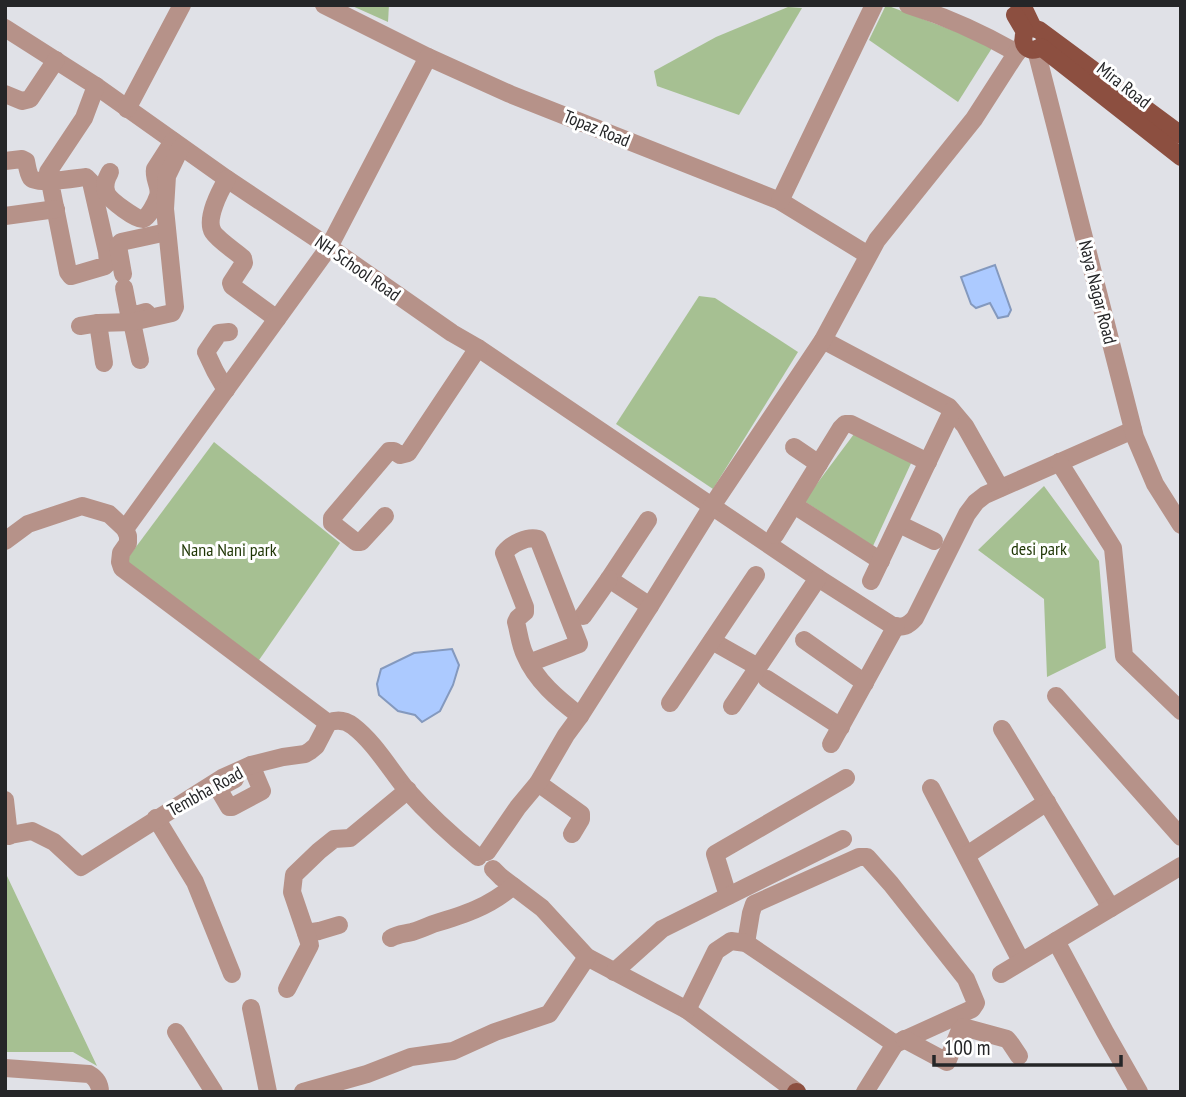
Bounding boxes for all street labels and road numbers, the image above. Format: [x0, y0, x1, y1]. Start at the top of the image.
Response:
street label: Mira Road [1092, 57, 1156, 113]
street label: Topaz Road [560, 104, 634, 152]
street label: NH School Road [311, 230, 405, 306]
street label: Naya Nagar Road [1074, 238, 1122, 346]
street label: Tembha Road [163, 761, 247, 821]

